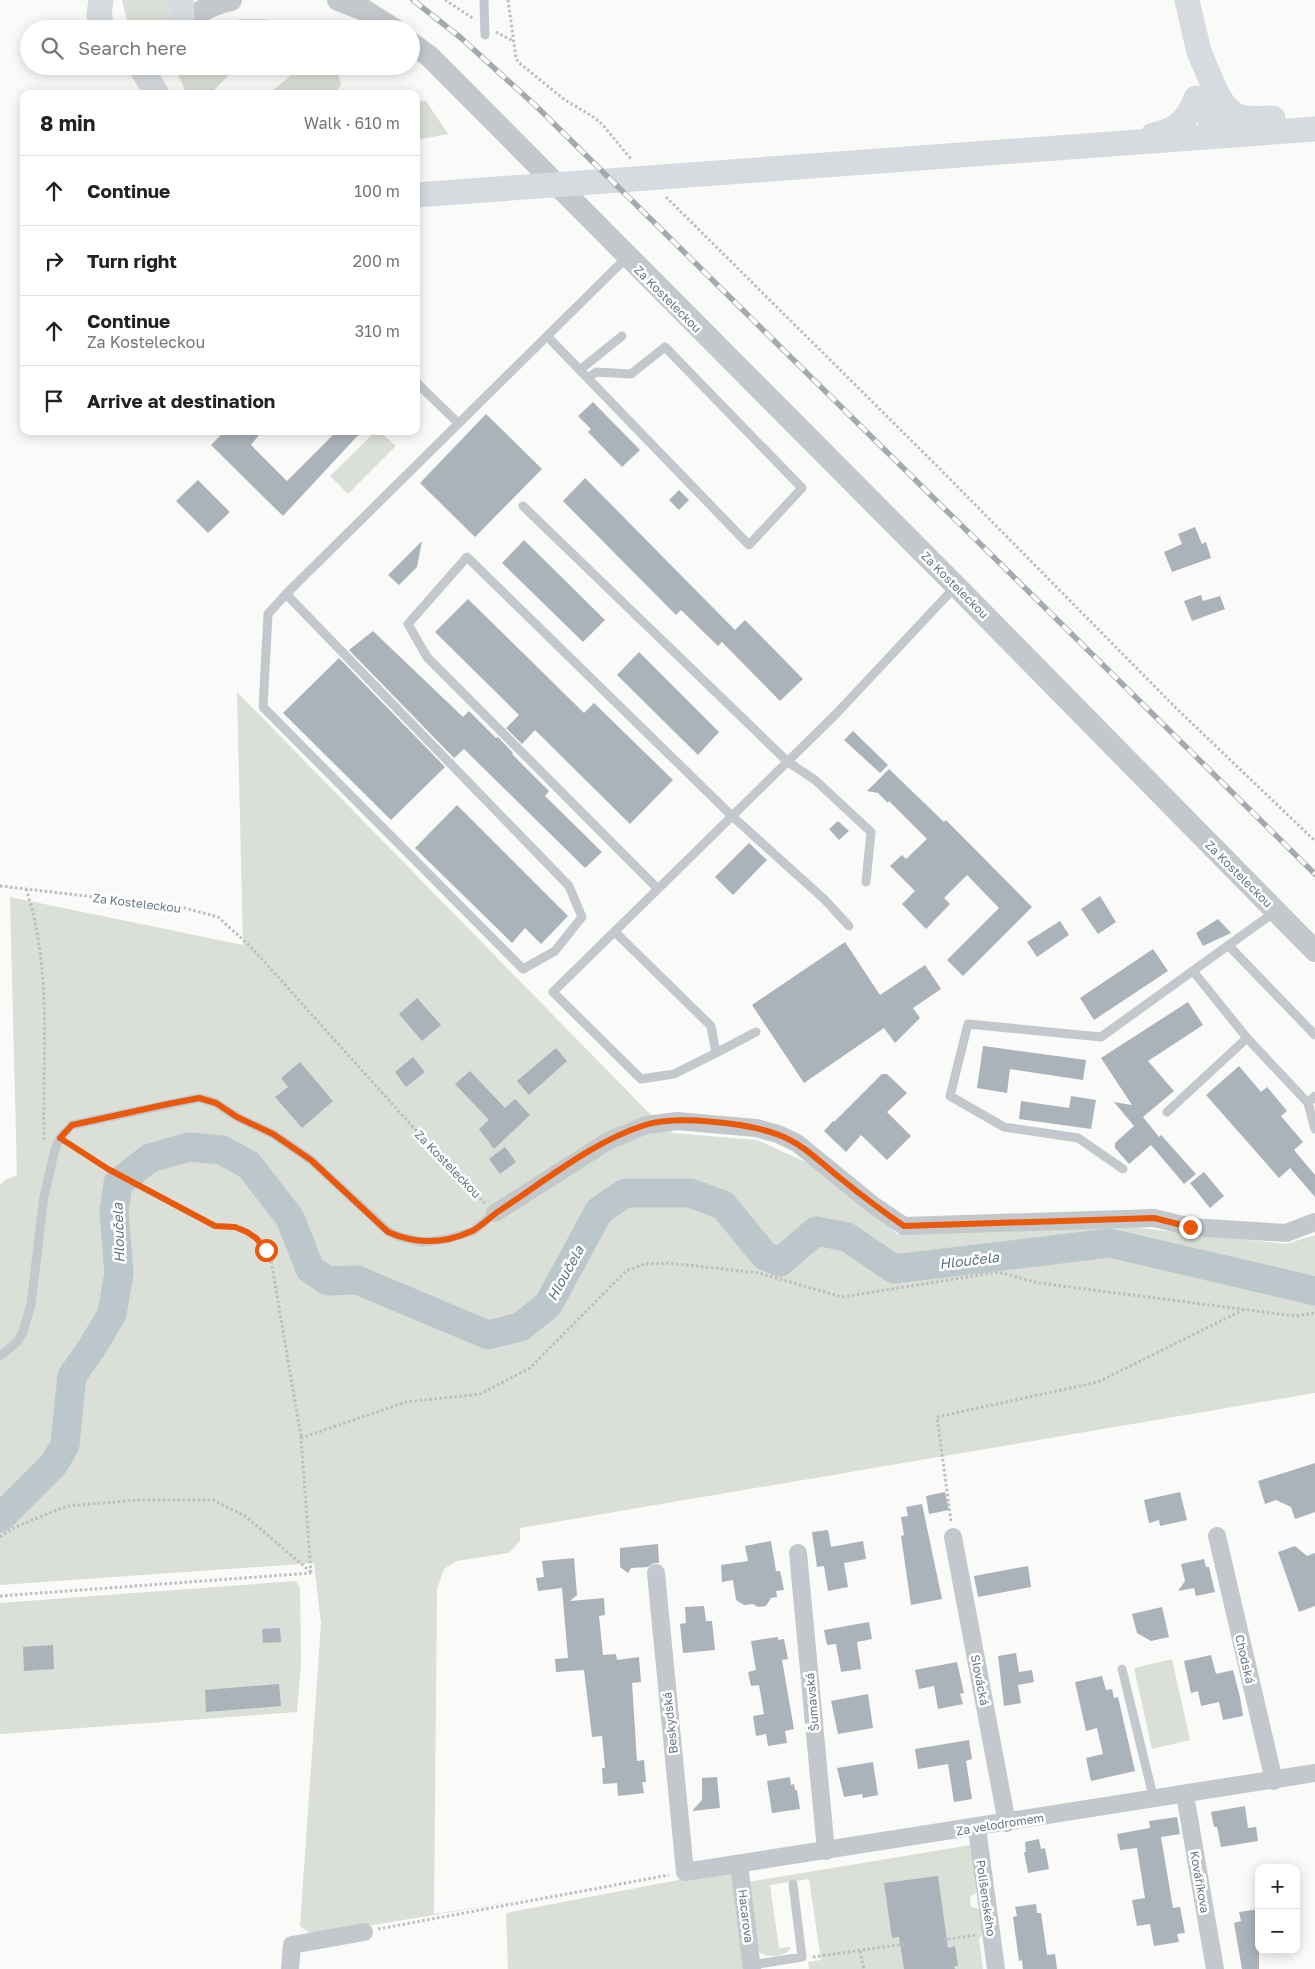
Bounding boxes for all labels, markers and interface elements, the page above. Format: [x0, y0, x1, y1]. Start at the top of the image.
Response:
search box [20, 20, 420, 75]
icon: search [38, 34, 66, 62]
text: Search here [78, 36, 187, 59]
text: 8 min [40, 110, 96, 136]
text: Walk · 610 m [304, 113, 400, 133]
icon: ahead [40, 177, 68, 205]
text: Continue [87, 179, 170, 202]
text: 100 m [354, 181, 400, 201]
icon: right [40, 247, 68, 275]
text: Turn right [87, 249, 177, 272]
text: 200 m [353, 251, 400, 271]
street label: Za Kosteleckou [631, 262, 705, 336]
text: Continue [87, 309, 170, 332]
icon: ahead [40, 317, 68, 345]
text: 310 m [355, 321, 400, 341]
text: Za Kosteleckou [87, 332, 205, 352]
icon: arrive [40, 387, 68, 415]
text: Arrive at destination [87, 389, 275, 412]
street label: Za Kosteleckou [918, 548, 992, 622]
street label: Za Kosteleckou [1202, 837, 1276, 911]
street label: Za Kosteleckou [92, 890, 182, 916]
street label: Za Kosteleckou [412, 1127, 484, 1201]
water label: Hloučela [108, 1202, 128, 1263]
route end [1179, 1216, 1202, 1239]
route start [255, 1239, 278, 1262]
water label: Hloučela [543, 1242, 588, 1303]
water label: Hloučela [938, 1248, 1001, 1272]
street label: Chodská [1232, 1633, 1258, 1685]
street label: Slovácká [968, 1653, 992, 1707]
street label: Šumavská [802, 1672, 822, 1732]
street label: Beskydská [659, 1691, 681, 1755]
street label: Za velodromem [955, 1810, 1045, 1838]
street label: Kováříkova [1187, 1850, 1213, 1914]
street label: Polišenského [973, 1859, 999, 1937]
map controls [1255, 1864, 1300, 1954]
button: + [1255, 1864, 1300, 1909]
street label: Hacarova [735, 1888, 757, 1944]
button: − [1255, 1909, 1300, 1954]

